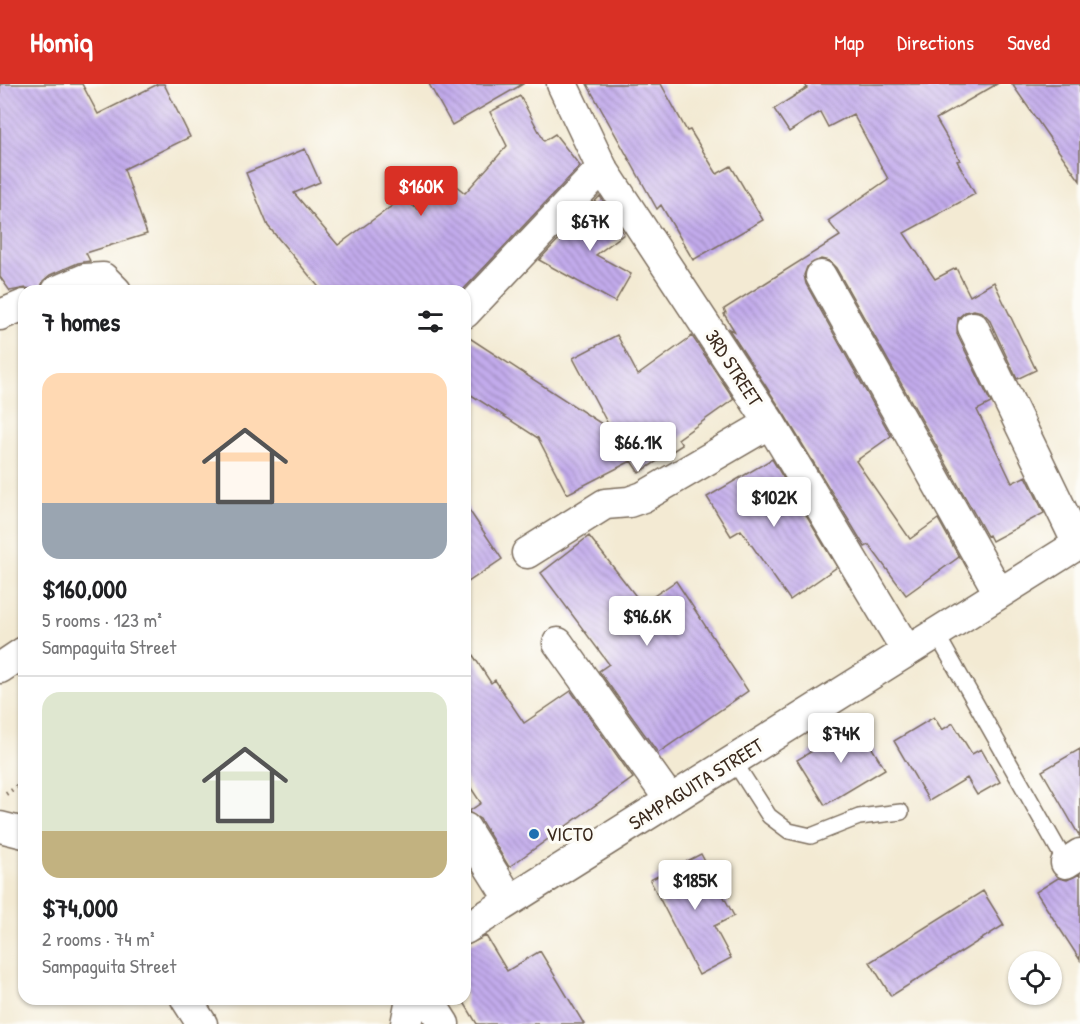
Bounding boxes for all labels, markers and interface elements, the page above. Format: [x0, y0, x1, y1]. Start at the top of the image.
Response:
text: Homiq [30, 23, 93, 61]
text: Map [834, 28, 864, 57]
text: Directions [897, 28, 974, 57]
text: Saved [1007, 28, 1050, 57]
pin: $160K [379, 166, 463, 217]
text: $160K [399, 172, 443, 199]
pin: $67K [554, 201, 626, 252]
text: $67K [571, 207, 609, 234]
text: 7 homes [42, 304, 120, 339]
icon: filters [414, 305, 447, 338]
street label: 3RD STREET [699, 324, 770, 412]
icon: home [191, 412, 299, 520]
pin: $66.1K [589, 422, 687, 473]
text: $66.1K [614, 428, 662, 455]
pin: $102K [732, 477, 816, 528]
text: $102K [751, 483, 797, 510]
text: $160,000 [42, 571, 127, 606]
pin: $96.6K [598, 596, 696, 647]
text: $96.6K [623, 602, 671, 629]
text: 5 rooms · 123 m² [42, 606, 162, 633]
text: Sampaguita Street [42, 633, 176, 660]
pin: $74K [805, 713, 877, 764]
text: $74K [822, 719, 860, 746]
icon: home [191, 731, 299, 839]
street label: SAMPAGUITA STREET [623, 731, 769, 836]
place label: VICTO [546, 820, 593, 847]
marker: VICTO [527, 827, 541, 841]
pin: $185K [653, 860, 737, 911]
text: $185K [673, 866, 717, 893]
text: $74,000 [42, 890, 118, 925]
text: 2 rooms · 74 m² [42, 925, 154, 952]
map controls [1008, 951, 1062, 1005]
button: locate [1008, 951, 1062, 1005]
text: Sampaguita Street [42, 952, 176, 979]

